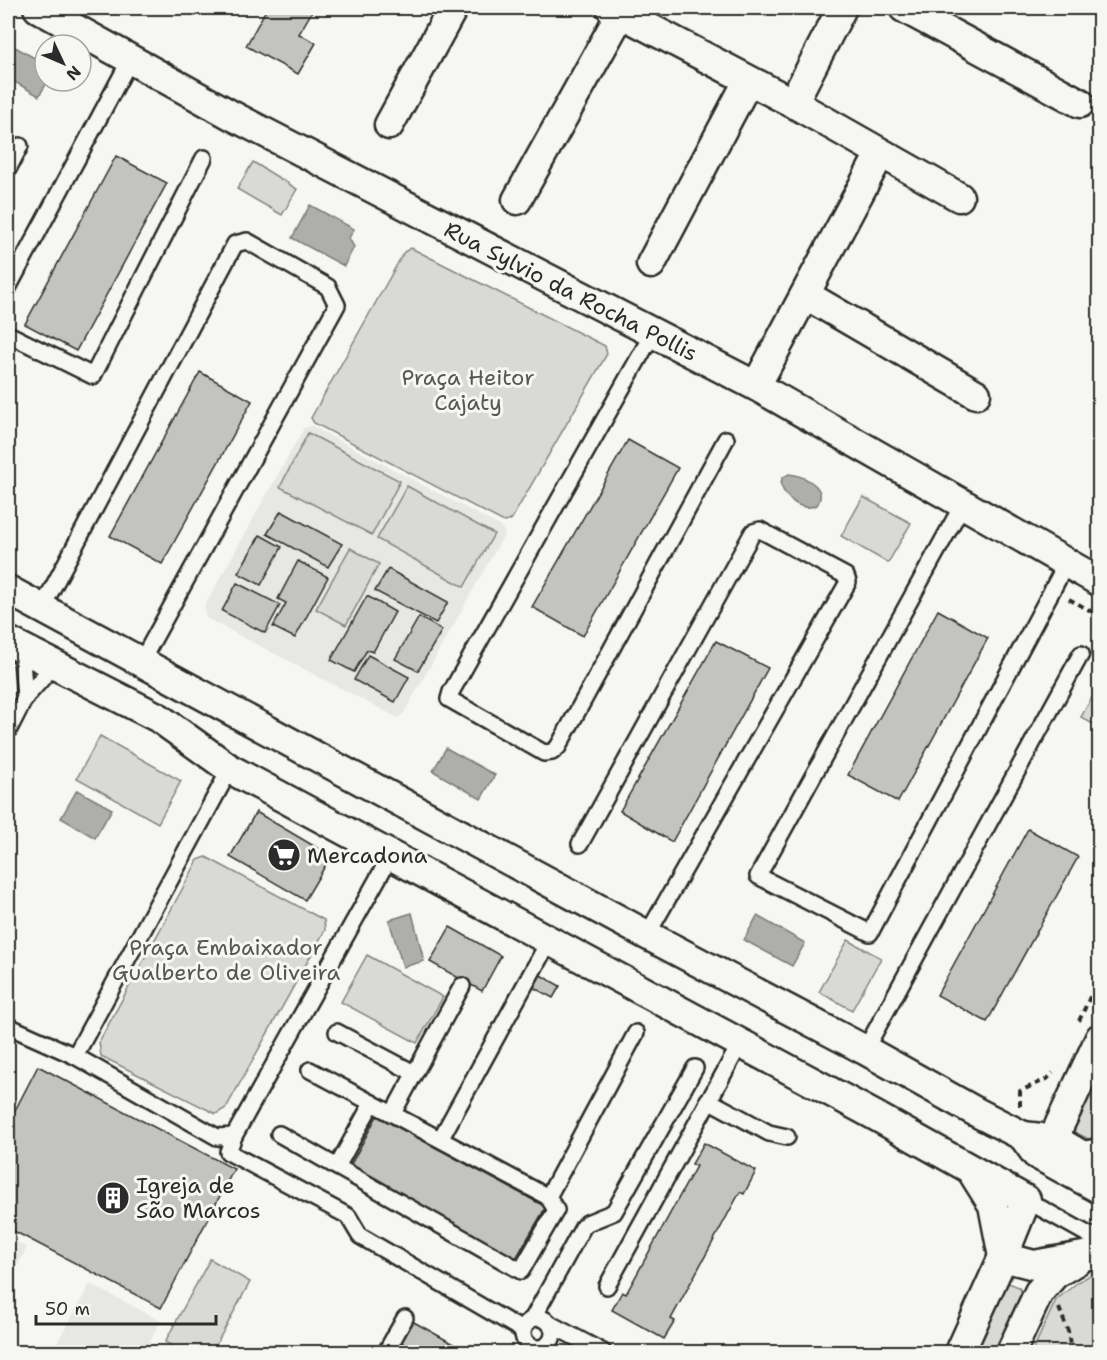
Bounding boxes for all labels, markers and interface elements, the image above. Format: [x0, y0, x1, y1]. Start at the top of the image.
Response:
north arrow [33, 33, 93, 93]
text: N [61, 61, 85, 85]
street label: Rua Sylvio da Rocha Pollis [439, 215, 702, 368]
park label: Praça Heitor Cajaty [401, 363, 535, 417]
supermarket icon: Mercadona [266, 837, 302, 873]
place label: Mercadona [307, 841, 428, 870]
park label: Praça Embaixador Gualberto de Oliveira [112, 933, 340, 987]
place label: Igreja de São Marcos [136, 1171, 261, 1225]
building icon: Igreja de São Marcos [95, 1180, 131, 1216]
scale bar [36, 1288, 216, 1326]
text: 50 m [45, 1297, 90, 1321]

